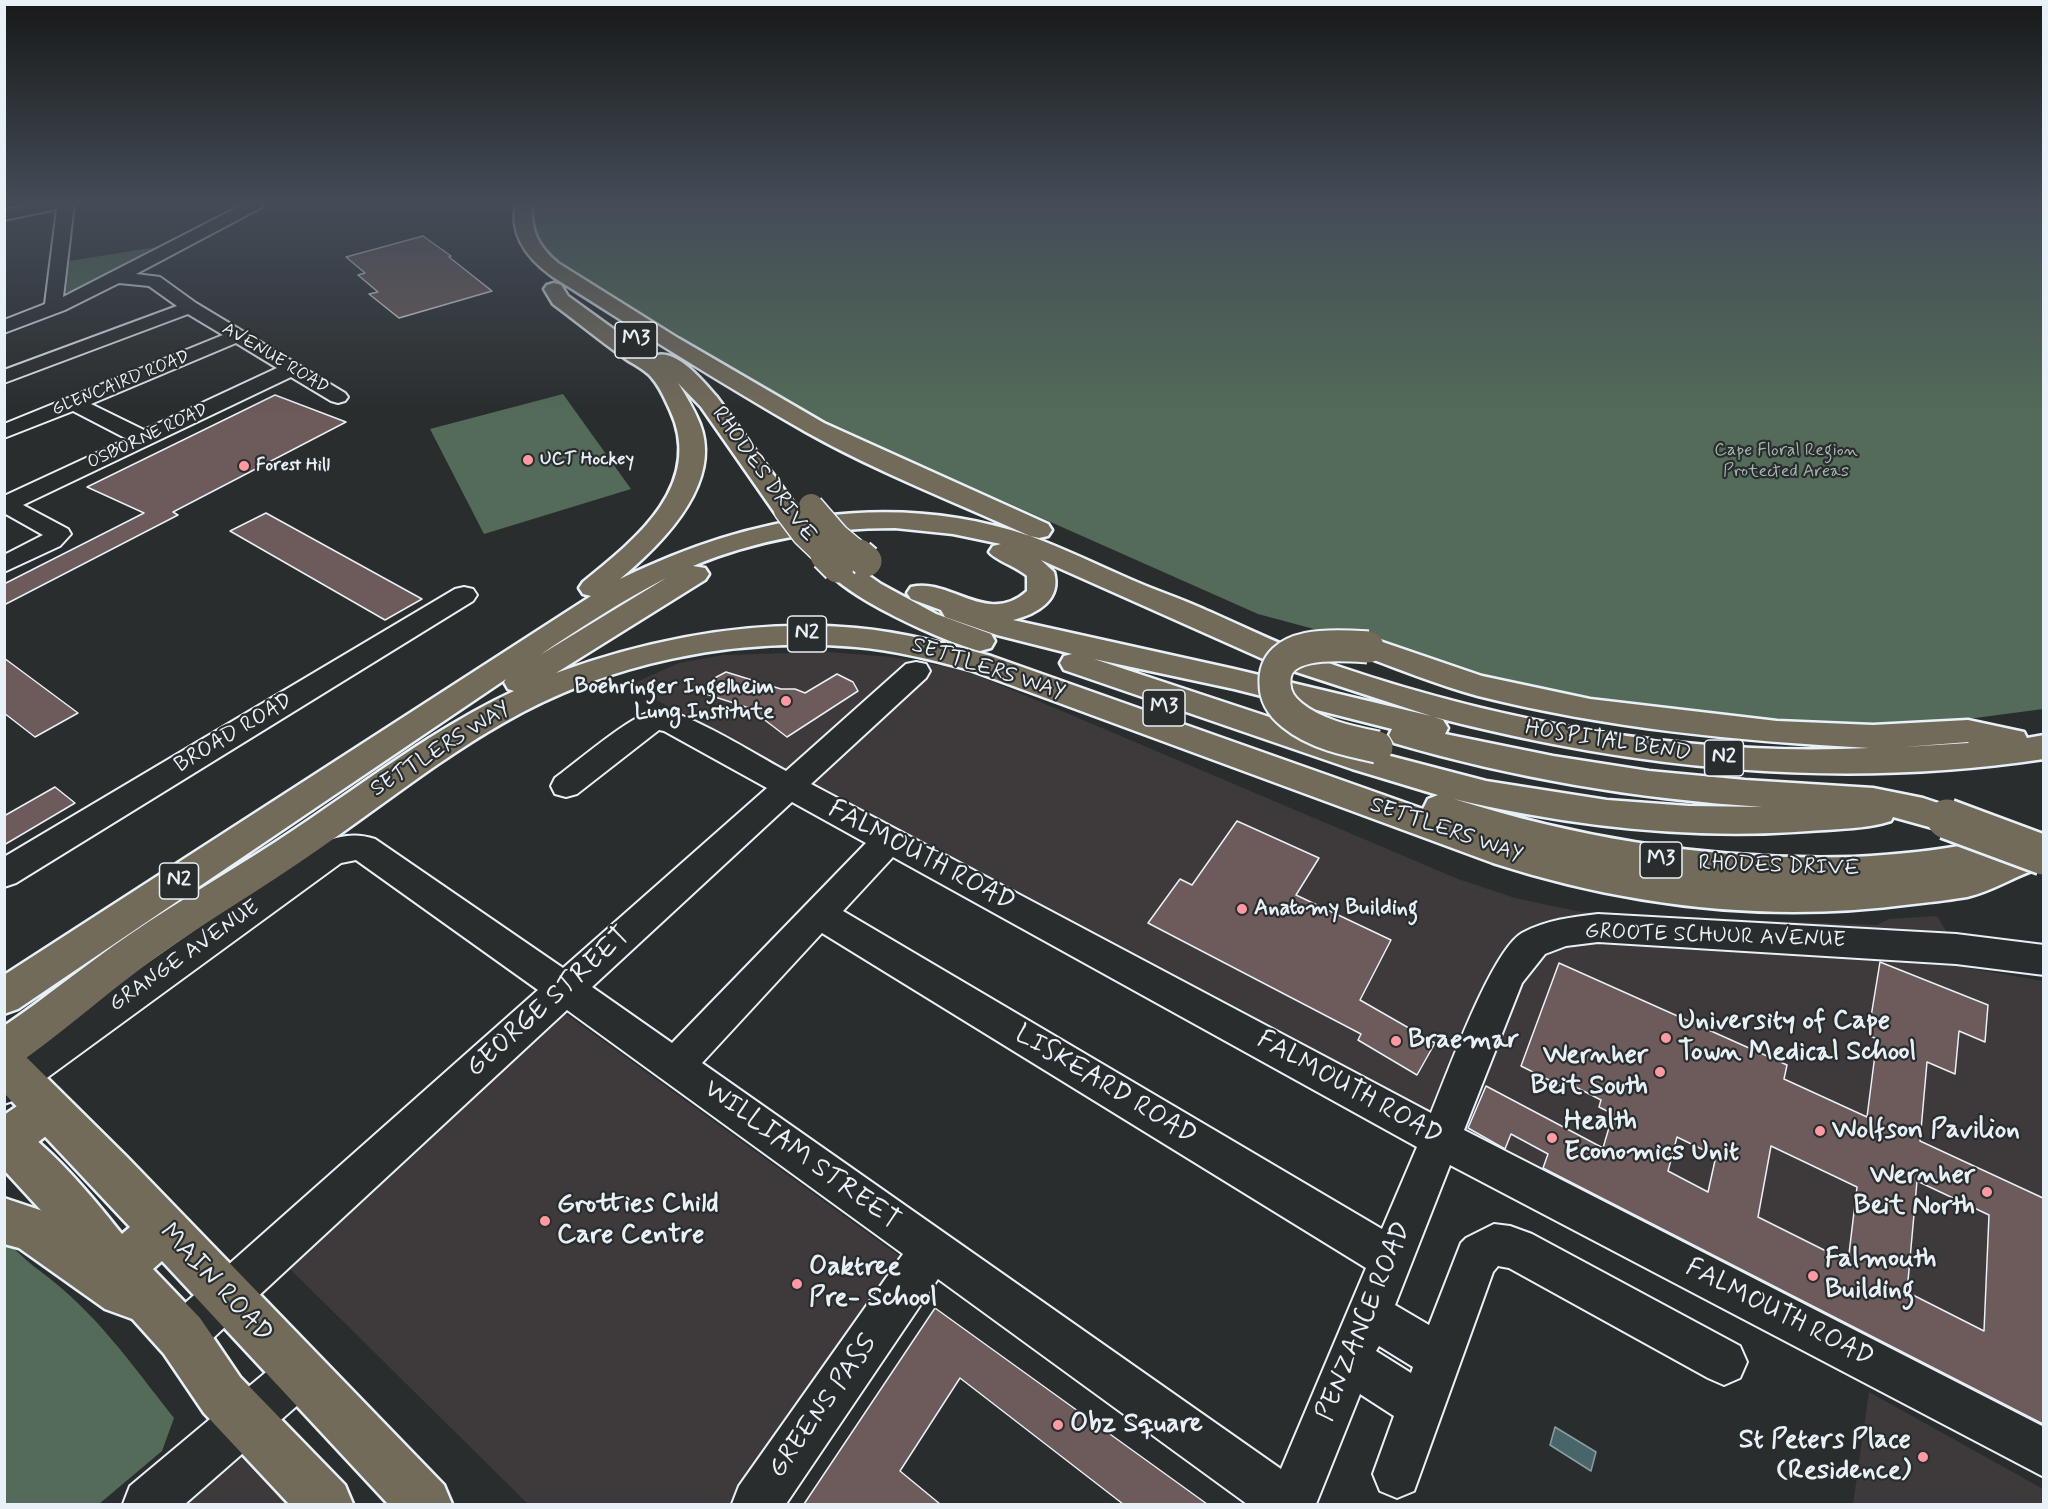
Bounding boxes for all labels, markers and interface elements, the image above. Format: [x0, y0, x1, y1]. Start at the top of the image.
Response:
street label: AVENUE ROAD [218, 319, 332, 399]
road number: M3 [615, 322, 657, 358]
street label: GLENCAIRD ROAD [49, 346, 193, 422]
street label: OSBORNE ROAD [84, 400, 212, 474]
street label: RHODES DRIVE [705, 402, 821, 548]
park label: Cape Floral Region Protected Areas [1714, 440, 1858, 482]
place label: UCT Hockey [540, 449, 634, 471]
marker: UCT Hockey [521, 453, 535, 467]
place label: Forest Hill [256, 455, 330, 477]
marker: Forest Hill [237, 459, 251, 473]
road number: N2 [788, 616, 826, 652]
street label: SETTLERS WAY [908, 633, 1068, 707]
place label: Boehringer Ingelheim Lung Institute [575, 675, 774, 726]
street label: BROAD ROAD [170, 688, 298, 780]
road number: M3 [1143, 690, 1185, 726]
marker: Boehringer Ingelheim Lung Institute [779, 694, 793, 708]
street label: SETTLERS WAY [366, 697, 516, 803]
street label: HOSPITAL BEND [1523, 716, 1693, 768]
road number: N2 [1704, 740, 1744, 776]
street label: SETTLERS WAY [1366, 793, 1526, 869]
street label: FALMOUTH ROAD [822, 794, 1020, 920]
road number: M3 [1640, 842, 1682, 878]
street label: RHODES DRIVE [1698, 851, 1860, 883]
road number: N2 [160, 863, 198, 899]
street label: GRANGE AVENUE [105, 895, 265, 1019]
place label: Anatomy Building [1254, 896, 1418, 922]
marker: Anatomy Building [1235, 902, 1249, 916]
street label: GROOTE SCHUUR AVENUE [1584, 919, 1846, 955]
street label: GEORGE STREET [460, 921, 638, 1085]
place label: University of Cape Town Medical School [1678, 1006, 1916, 1069]
street label: LISKEARD ROAD [1008, 1019, 1202, 1153]
street label: FALMOUTH ROAD [1251, 1025, 1447, 1153]
place label: Braemar [1408, 1025, 1519, 1057]
marker: University of Cape Town Medical School [1659, 1031, 1673, 1045]
marker: Braemar [1389, 1034, 1403, 1048]
place label: Wernher Beit South [1530, 1040, 1648, 1103]
marker: Wernher Beit South [1653, 1065, 1667, 1079]
street label: WILLIAM STREET [697, 1074, 905, 1238]
place label: Health Economics Unit [1564, 1106, 1739, 1169]
place label: Wolfson Pavilion [1832, 1115, 2020, 1147]
marker: Wolfson Pavilion [1813, 1124, 1827, 1138]
marker: Health Economics Unit [1545, 1131, 1559, 1145]
place label: Wernher Beit North [1853, 1160, 1975, 1223]
marker: Wernher Beit North [1980, 1185, 1994, 1199]
place label: Grotties Child Care Centre [557, 1189, 719, 1252]
marker: Grotties Child Care Centre [538, 1214, 552, 1228]
street label: MAIN ROAD [152, 1218, 278, 1350]
street label: PENZANCE ROAD [1310, 1218, 1420, 1426]
place label: Falmouth Building [1825, 1244, 1937, 1307]
place label: Oaktree Pre- School [809, 1252, 937, 1315]
street label: FALMOUTH ROAD [1679, 1253, 1879, 1375]
marker: Falmouth Building [1806, 1269, 1820, 1283]
marker: Oaktree Pre- School [790, 1277, 804, 1291]
street label: GREENS PASS [763, 1329, 885, 1485]
place label: Obz Square [1070, 1409, 1203, 1441]
marker: Obz Square [1051, 1418, 1065, 1432]
place label: St Peters Place (Residence) [1739, 1425, 1911, 1488]
marker: St Peters Place (Residence) [1916, 1450, 1930, 1464]

